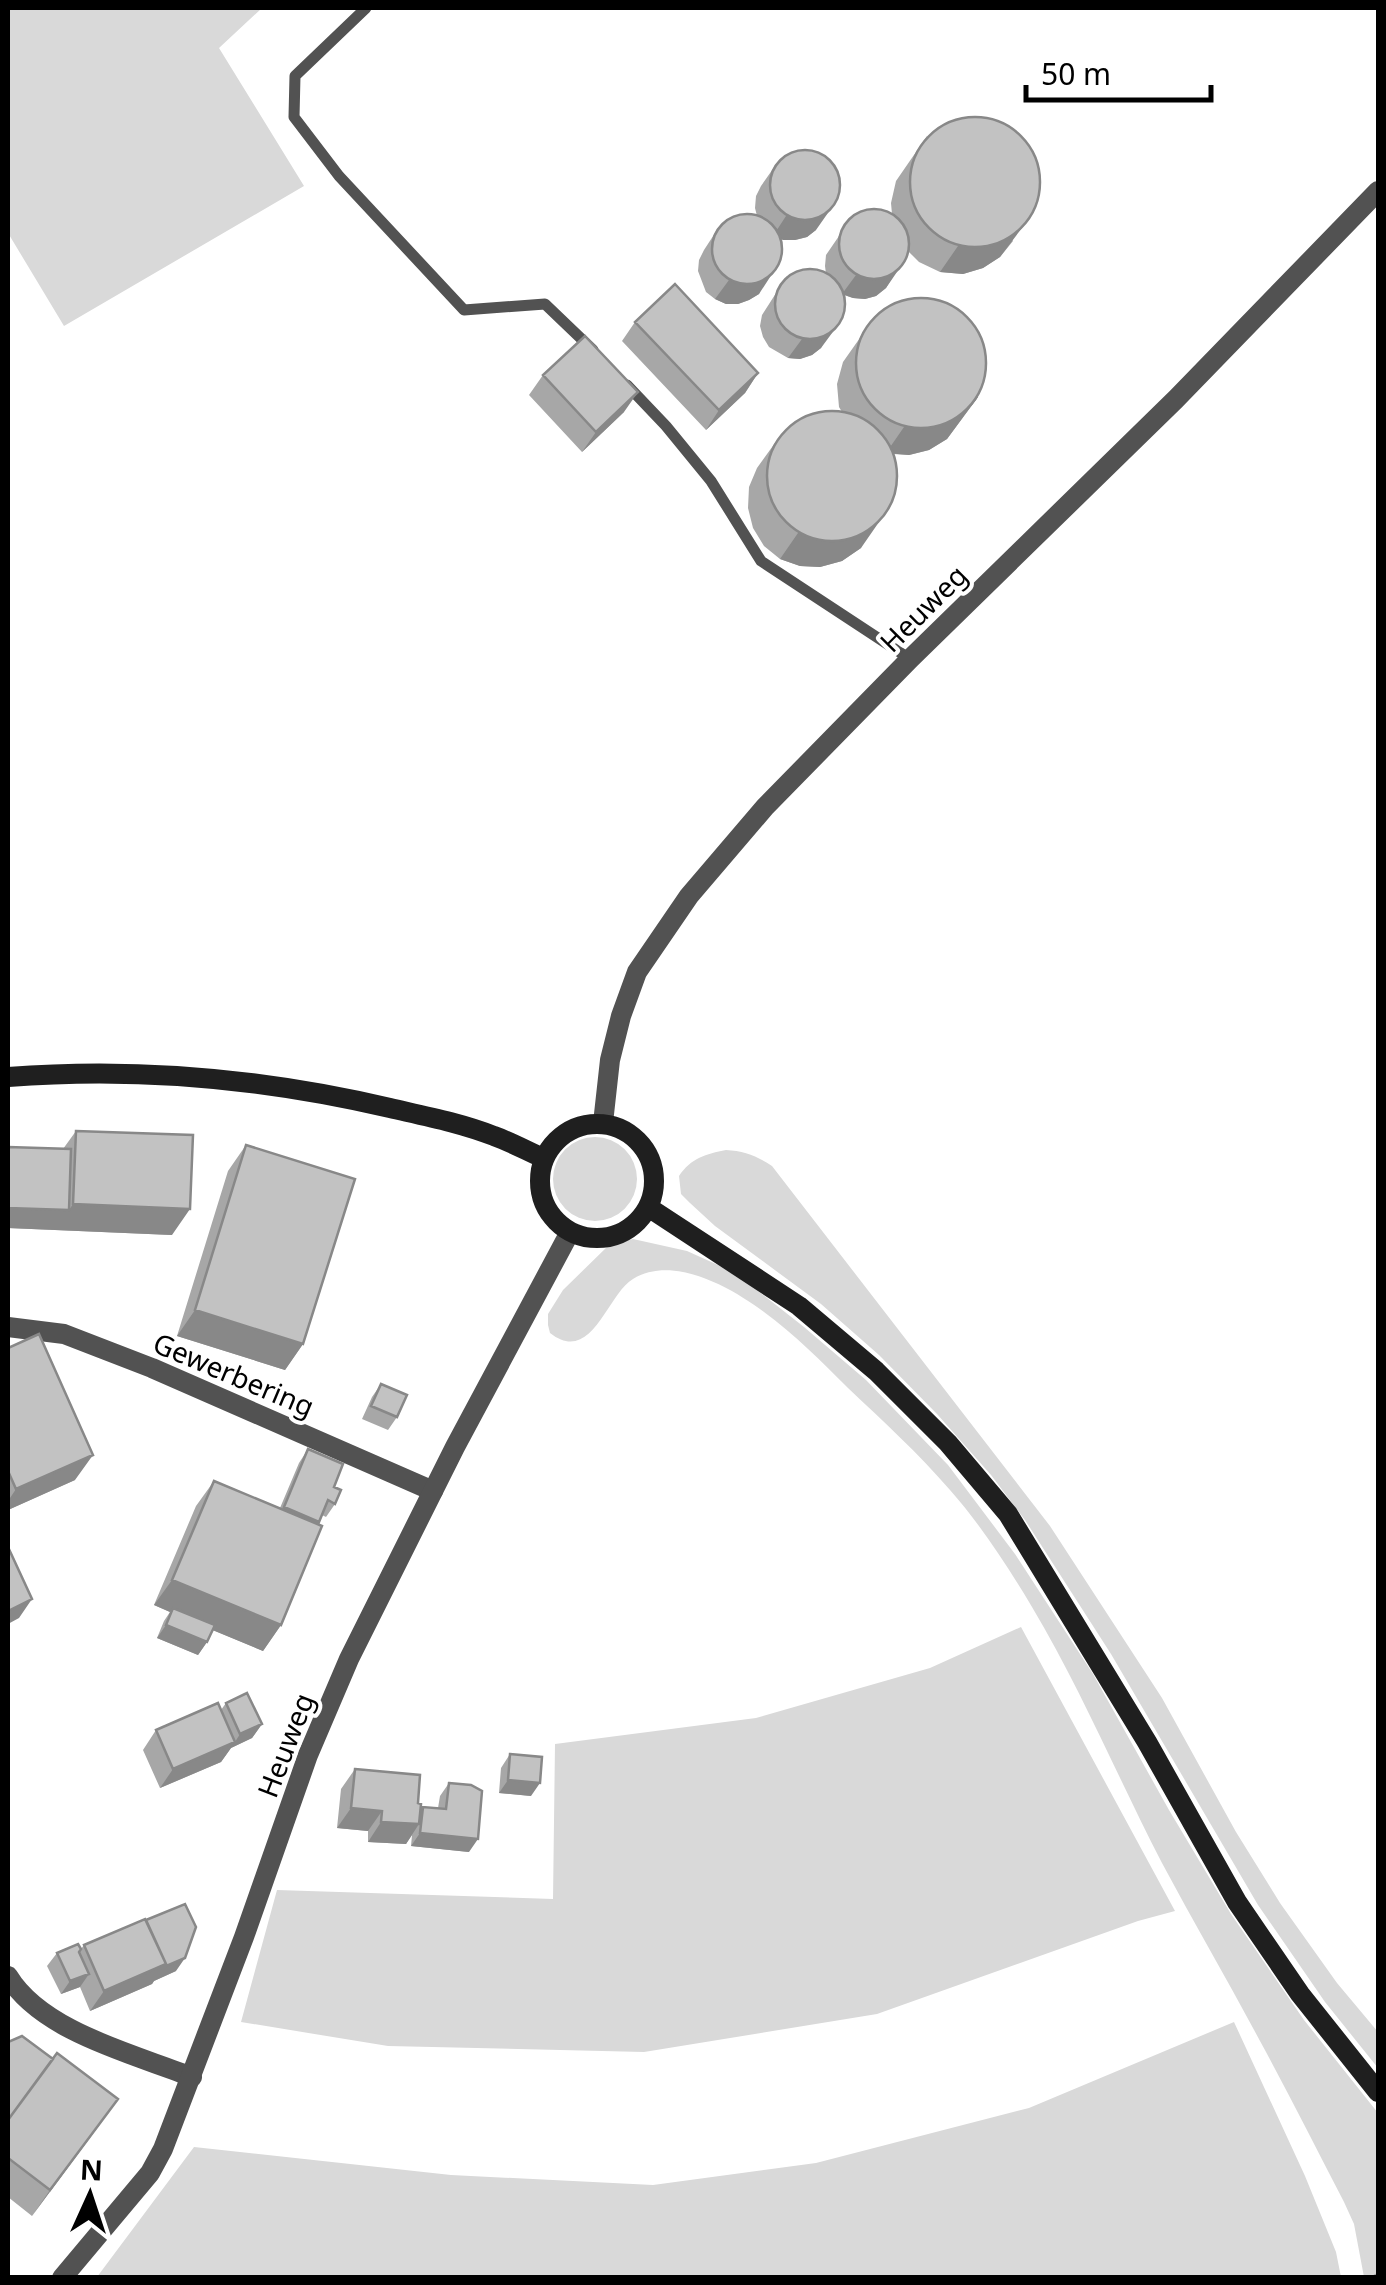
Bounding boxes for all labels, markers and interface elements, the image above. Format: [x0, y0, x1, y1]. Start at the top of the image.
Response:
scale bar [1026, 40, 1211, 102]
text: 50 m [1041, 53, 1111, 94]
street label: Heuweg [871, 556, 975, 660]
street label: Gewerbering [148, 1323, 320, 1425]
street label: Heuweg [248, 1687, 322, 1803]
north arrow [40, 2145, 140, 2245]
text: N [79, 2149, 104, 2189]

